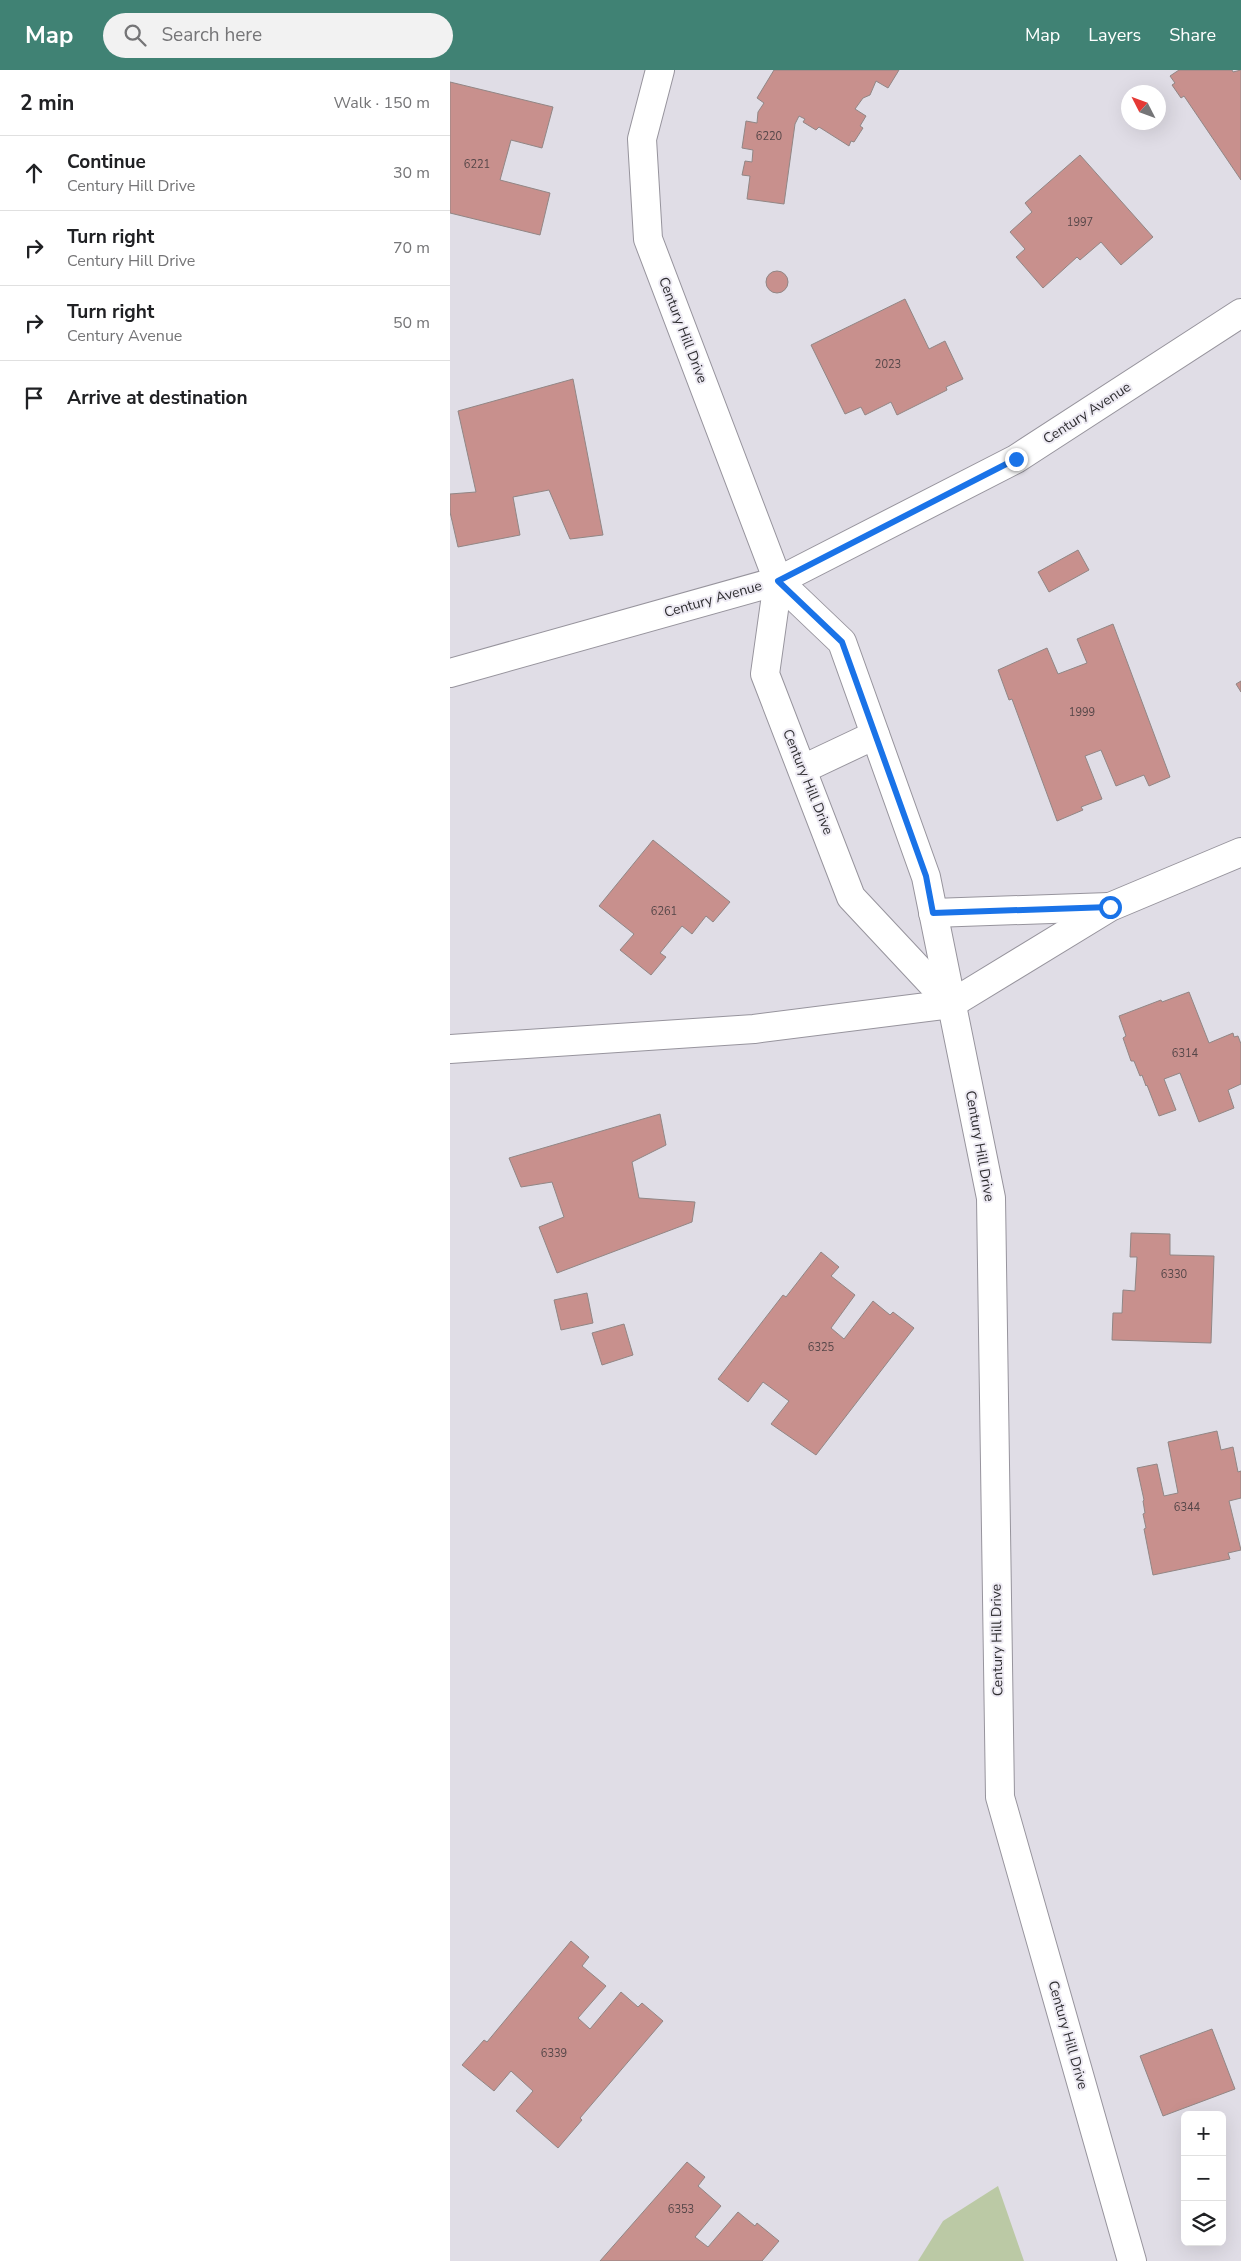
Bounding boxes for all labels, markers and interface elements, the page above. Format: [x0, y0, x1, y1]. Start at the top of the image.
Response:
search box [103, 13, 453, 58]
text: Map [25, 19, 73, 51]
icon: search [121, 21, 149, 49]
text: Search here [161, 22, 262, 48]
text: Map [1025, 23, 1060, 47]
text: Layers [1088, 23, 1141, 47]
text: Share [1169, 23, 1216, 47]
north arrow [1121, 85, 1166, 130]
text: 2 min [20, 89, 74, 117]
text: Walk · 150 m [334, 92, 430, 114]
house number: 6220 [756, 129, 783, 144]
text: Continue [67, 149, 146, 175]
house number: 6221 [464, 157, 490, 172]
icon: ahead [20, 159, 48, 187]
text: 30 m [393, 162, 430, 184]
text: Century Hill Drive [67, 175, 195, 197]
house number: 1997 [1067, 215, 1093, 230]
text: Turn right [67, 224, 154, 250]
icon: right [20, 234, 48, 262]
text: 70 m [393, 237, 430, 259]
text: Century Hill Drive [67, 250, 195, 272]
street label: Century Hill Drive [654, 274, 712, 386]
text: Turn right [67, 299, 154, 325]
icon: right [20, 309, 48, 337]
text: 50 m [393, 312, 430, 334]
text: Century Avenue [67, 325, 182, 347]
house number: 2023 [875, 357, 901, 372]
street label: Century Avenue [1039, 378, 1135, 448]
icon: arrive [20, 384, 48, 412]
text: Arrive at destination [67, 385, 248, 411]
route end [1005, 448, 1028, 471]
street label: Century Avenue [662, 576, 764, 622]
house number: 1999 [1069, 705, 1095, 720]
street label: Century Hill Drive [778, 726, 838, 838]
route start [1099, 896, 1122, 919]
house number: 6261 [651, 904, 677, 919]
house number: 6314 [1172, 1046, 1199, 1061]
street label: Century Hill Drive [961, 1089, 999, 1203]
house number: 6330 [1161, 1267, 1188, 1282]
house number: 6325 [808, 1340, 835, 1355]
house number: 6344 [1174, 1500, 1201, 1515]
street label: Century Hill Drive [987, 1584, 1007, 1696]
street label: Century Hill Drive [1043, 1978, 1093, 2092]
house number: 6339 [541, 2046, 567, 2061]
map controls [1181, 2111, 1226, 2246]
button: + [1181, 2111, 1226, 2156]
button: − [1181, 2156, 1226, 2201]
button: layers [1181, 2201, 1226, 2246]
house number: 6353 [668, 2202, 694, 2217]

